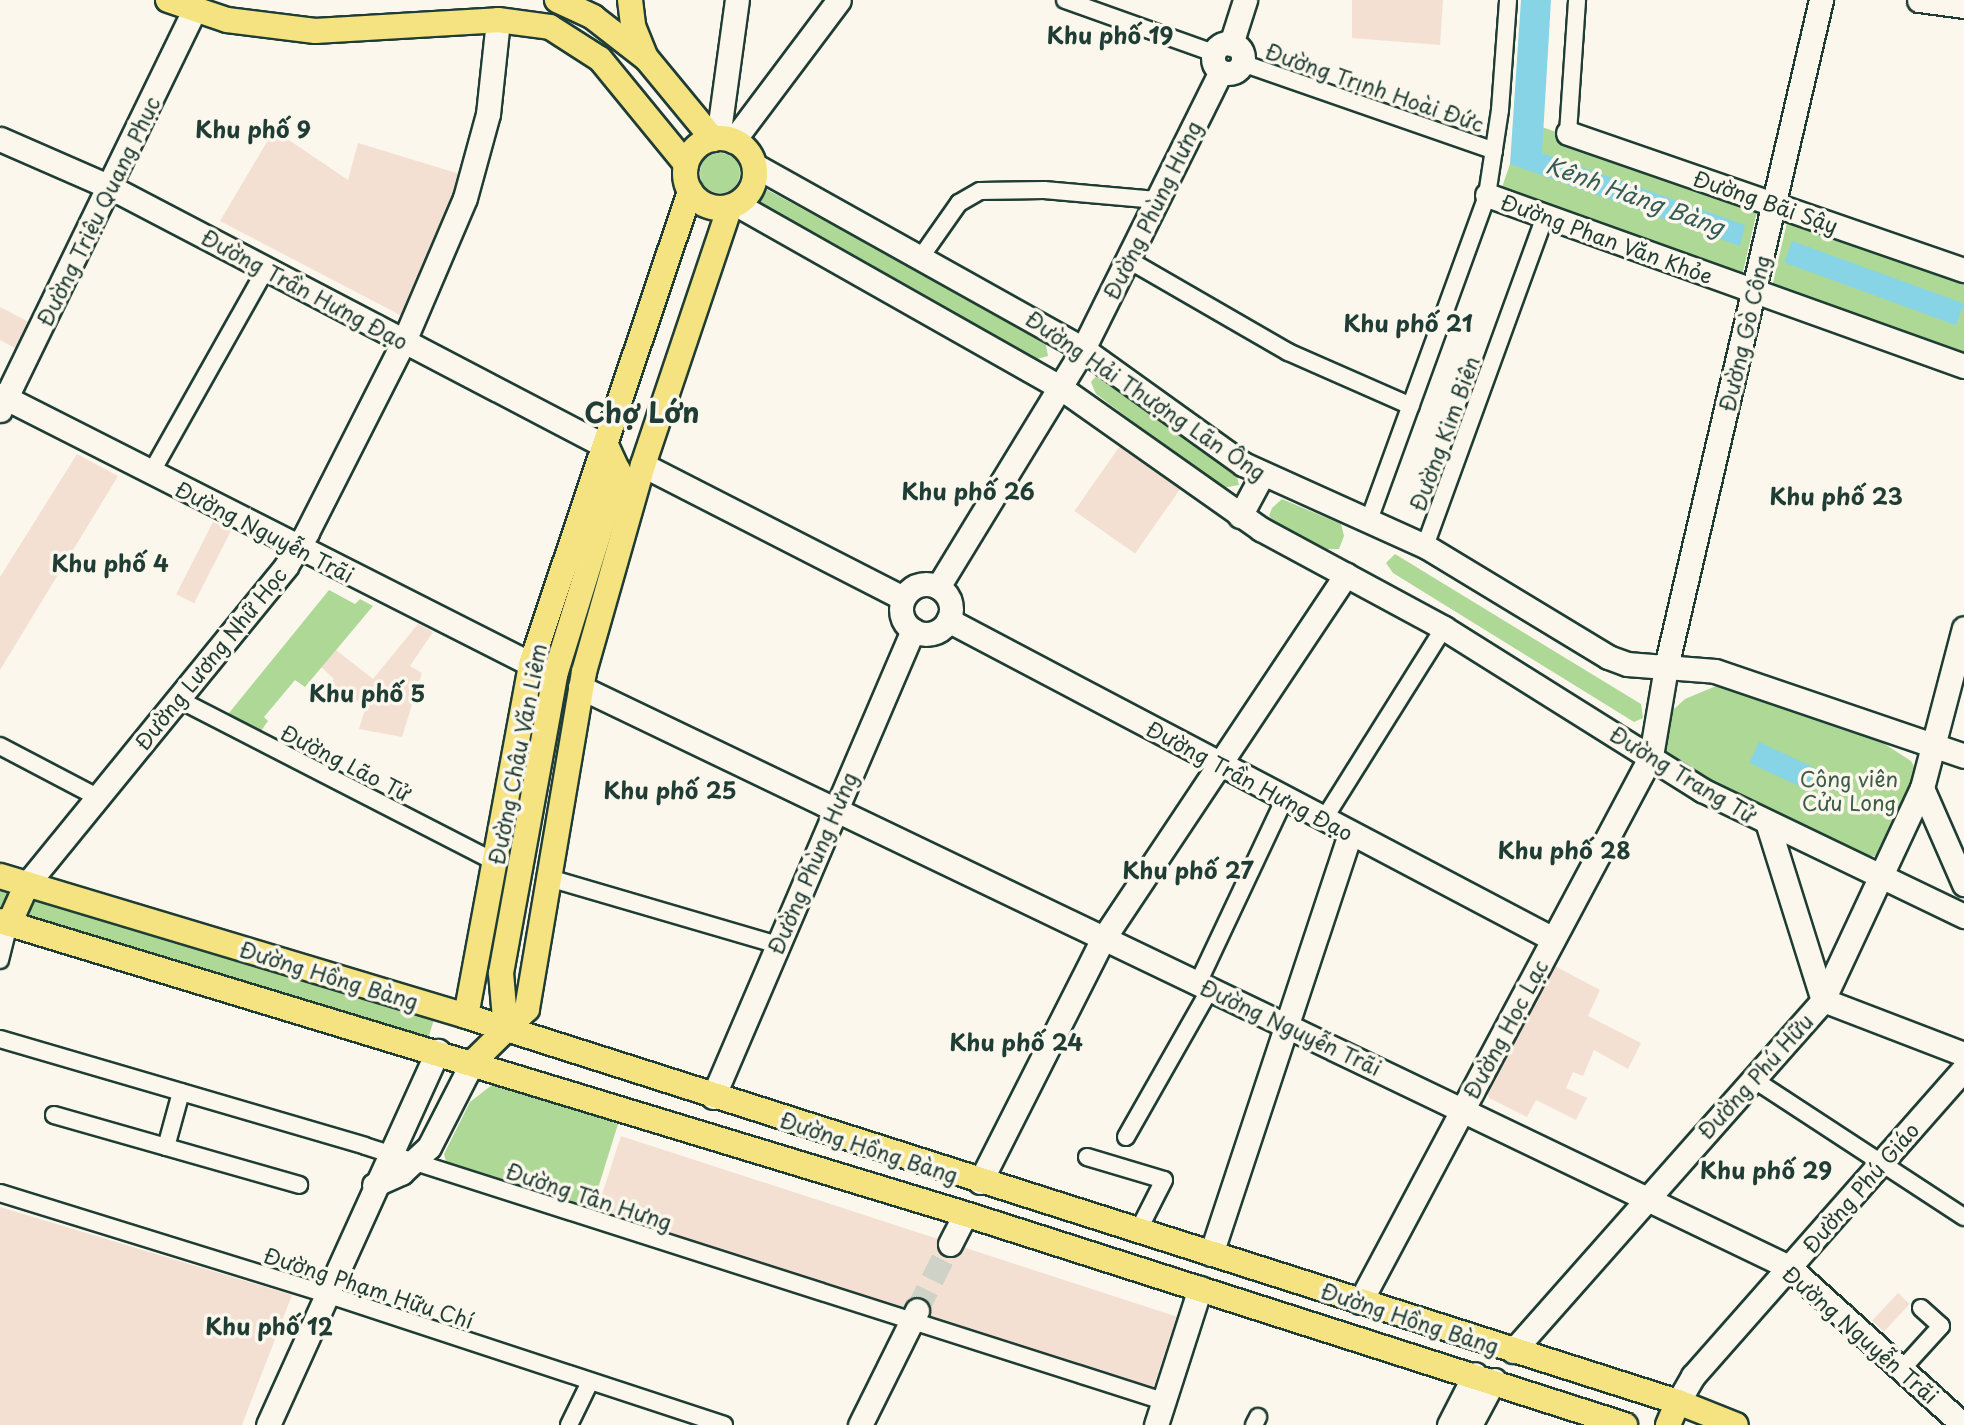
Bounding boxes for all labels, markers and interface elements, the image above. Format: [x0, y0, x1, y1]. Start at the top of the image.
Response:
district label: Khu phố 19 [1047, 21, 1173, 49]
street label: Đường Trịnh Hoài Đức [1263, 38, 1487, 136]
street label: Đường Triệu Quang Phục [31, 92, 165, 330]
district label: Khu phố 9 [195, 115, 311, 143]
street label: Đường Phùng Hưng [1097, 116, 1207, 304]
water label: Kênh Hàng Bàng [1543, 151, 1727, 241]
street label: Đường Bãi Sậy [1690, 164, 1842, 238]
street label: Đường Phan Văn Khỏe [1497, 188, 1717, 288]
street label: Đường Trần Hưng Đạo [197, 224, 413, 354]
street label: Đường Gò Công [1714, 252, 1774, 414]
street label: Đường Hải Thượng Lãn Ông [1021, 305, 1271, 485]
district label: Khu phố 21 [1343, 309, 1473, 337]
street label: Đường Kim Biên [1404, 352, 1484, 514]
district label: Chợ Lớn [584, 395, 700, 429]
street label: Đường Nguyễn Trãi [171, 475, 359, 587]
district label: Khu phố 26 [901, 477, 1035, 505]
district label: Khu phố 23 [1769, 482, 1903, 510]
district label: Khu phố 4 [51, 549, 169, 577]
street label: Đường Lương Nhữ Học [128, 561, 292, 755]
street label: Đường Châu Văn Liêm [483, 641, 551, 867]
district label: Khu phố 5 [309, 679, 425, 707]
street label: Đường Trần Hưng Đạo [1142, 715, 1358, 845]
street label: Đường Lão Tử [277, 718, 415, 806]
street label: Đường Trang Tử [1606, 721, 1760, 827]
park label: Công viên Cửu Long [1800, 765, 1898, 815]
street label: Đường Phùng Hưng [762, 767, 862, 959]
district label: Khu phố 25 [604, 776, 736, 804]
district label: Khu phố 28 [1498, 836, 1630, 864]
district label: Khu phố 27 [1122, 856, 1254, 884]
street label: Đường Hồng Bàng [237, 936, 421, 1014]
street label: Đường Học Lạc [1458, 955, 1552, 1103]
street label: Đường Nguyễn Trãi [1196, 974, 1386, 1080]
street label: Đường Phú Hữu [1692, 1008, 1818, 1144]
district label: Khu phố 24 [949, 1028, 1083, 1056]
street label: Đường Hồng Bàng [777, 1106, 961, 1188]
street label: Đường Phú Giáo [1796, 1116, 1924, 1258]
district label: Khu phố 29 [1700, 1156, 1832, 1184]
street label: Đường Tân Hưng [503, 1157, 675, 1235]
street label: Đường Phạm Hữu Chí [260, 1241, 478, 1333]
street label: Đường Nguyễn Trãi [1778, 1259, 1944, 1409]
street label: Đường Hồng Bàng [1318, 1277, 1502, 1359]
district label: Khu phố 12 [204, 1312, 334, 1340]

